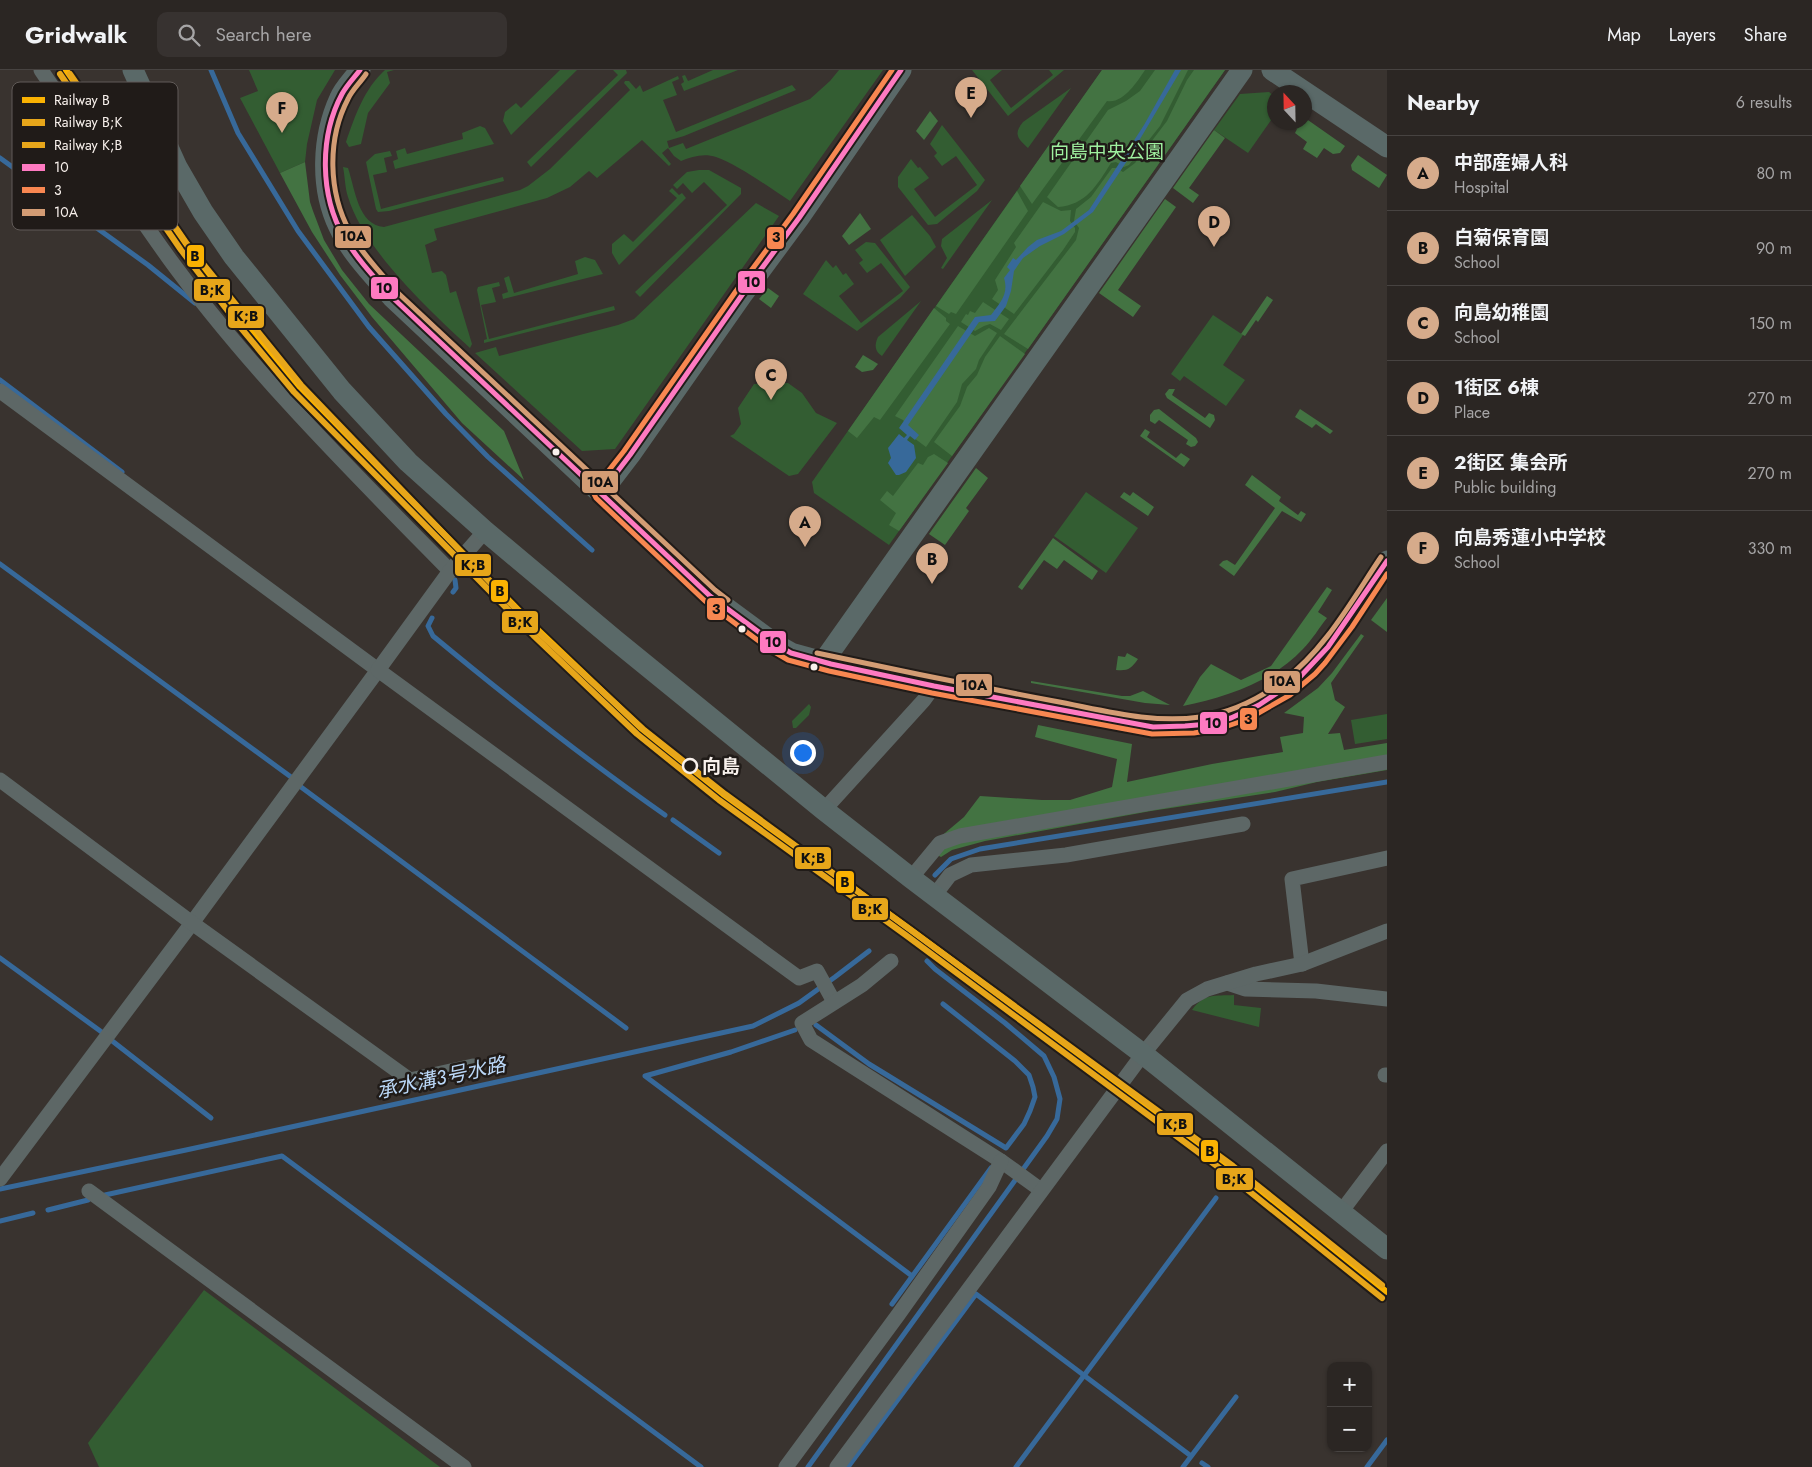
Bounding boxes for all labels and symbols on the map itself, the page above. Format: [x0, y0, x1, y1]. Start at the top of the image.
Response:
pin: E [955, 77, 987, 118]
legend [12, 82, 178, 230]
north arrow [1267, 85, 1312, 130]
text: Railway B [54, 90, 110, 110]
pin: F [266, 92, 298, 133]
text: Railway B;K [54, 112, 122, 132]
text: Railway K;B [54, 135, 123, 155]
park label: 向島中央公園 [1050, 138, 1164, 165]
text: 10 [54, 157, 69, 177]
text: 3 [54, 180, 62, 200]
text: 10A [54, 202, 79, 222]
pin: D [1198, 206, 1230, 247]
line badge: 10A [334, 225, 372, 249]
text: 10A [340, 226, 367, 246]
line badge: 3 [766, 226, 785, 250]
text: 3 [772, 227, 781, 247]
line badge: B [186, 244, 205, 268]
text: B [190, 246, 200, 266]
line badge: 10 [737, 270, 766, 294]
text: 10 [744, 272, 760, 292]
line badge: 10 [370, 276, 399, 300]
line badge: B;K [193, 278, 231, 302]
text: 10 [376, 278, 392, 298]
text: B;K [200, 280, 225, 300]
line badge: K;B [227, 305, 265, 329]
text: K;B [234, 306, 258, 326]
pin: C [755, 359, 787, 400]
unlabelled marker [551, 447, 561, 457]
line badge: 10A [581, 470, 619, 494]
text: 10A [587, 472, 614, 492]
pin: A [789, 506, 821, 547]
pin: B [916, 543, 948, 584]
line badge: K;B [454, 553, 492, 577]
text: K;B [461, 555, 485, 575]
line badge: B [490, 579, 509, 603]
text: B [495, 581, 505, 601]
line badge: 3 [706, 597, 726, 621]
text: 3 [712, 599, 721, 619]
line badge: B;K [501, 610, 539, 634]
text: B;K [508, 612, 533, 632]
unlabelled marker [737, 624, 747, 634]
line badge: 10 [759, 630, 787, 654]
text: 10 [765, 632, 781, 652]
unlabelled marker [809, 662, 819, 672]
line badge: 10A [1263, 670, 1301, 694]
text: 10A [1269, 671, 1296, 691]
line badge: 10A [955, 673, 993, 697]
text: 10A [961, 675, 988, 695]
line badge: 3 [1239, 707, 1258, 731]
text: 3 [1244, 709, 1253, 729]
line badge: 10 [1199, 711, 1228, 735]
text: 10 [1205, 713, 1221, 733]
your location [790, 740, 816, 766]
place label: 向島 [702, 753, 740, 780]
marker: 向島 [682, 758, 698, 774]
line badge: K;B [794, 846, 832, 870]
text: K;B [801, 848, 825, 868]
line badge: B [835, 870, 855, 894]
text: B [840, 872, 850, 892]
line badge: B;K [851, 897, 889, 921]
text: B;K [858, 899, 883, 919]
water label: 承水溝３号水路 [374, 1050, 510, 1106]
line badge: K;B [1156, 1112, 1194, 1136]
text: K;B [1163, 1114, 1187, 1134]
line badge: B [1200, 1139, 1219, 1163]
text: B [1205, 1141, 1215, 1161]
line badge: B;K [1215, 1167, 1254, 1191]
text: B;K [1222, 1169, 1247, 1189]

